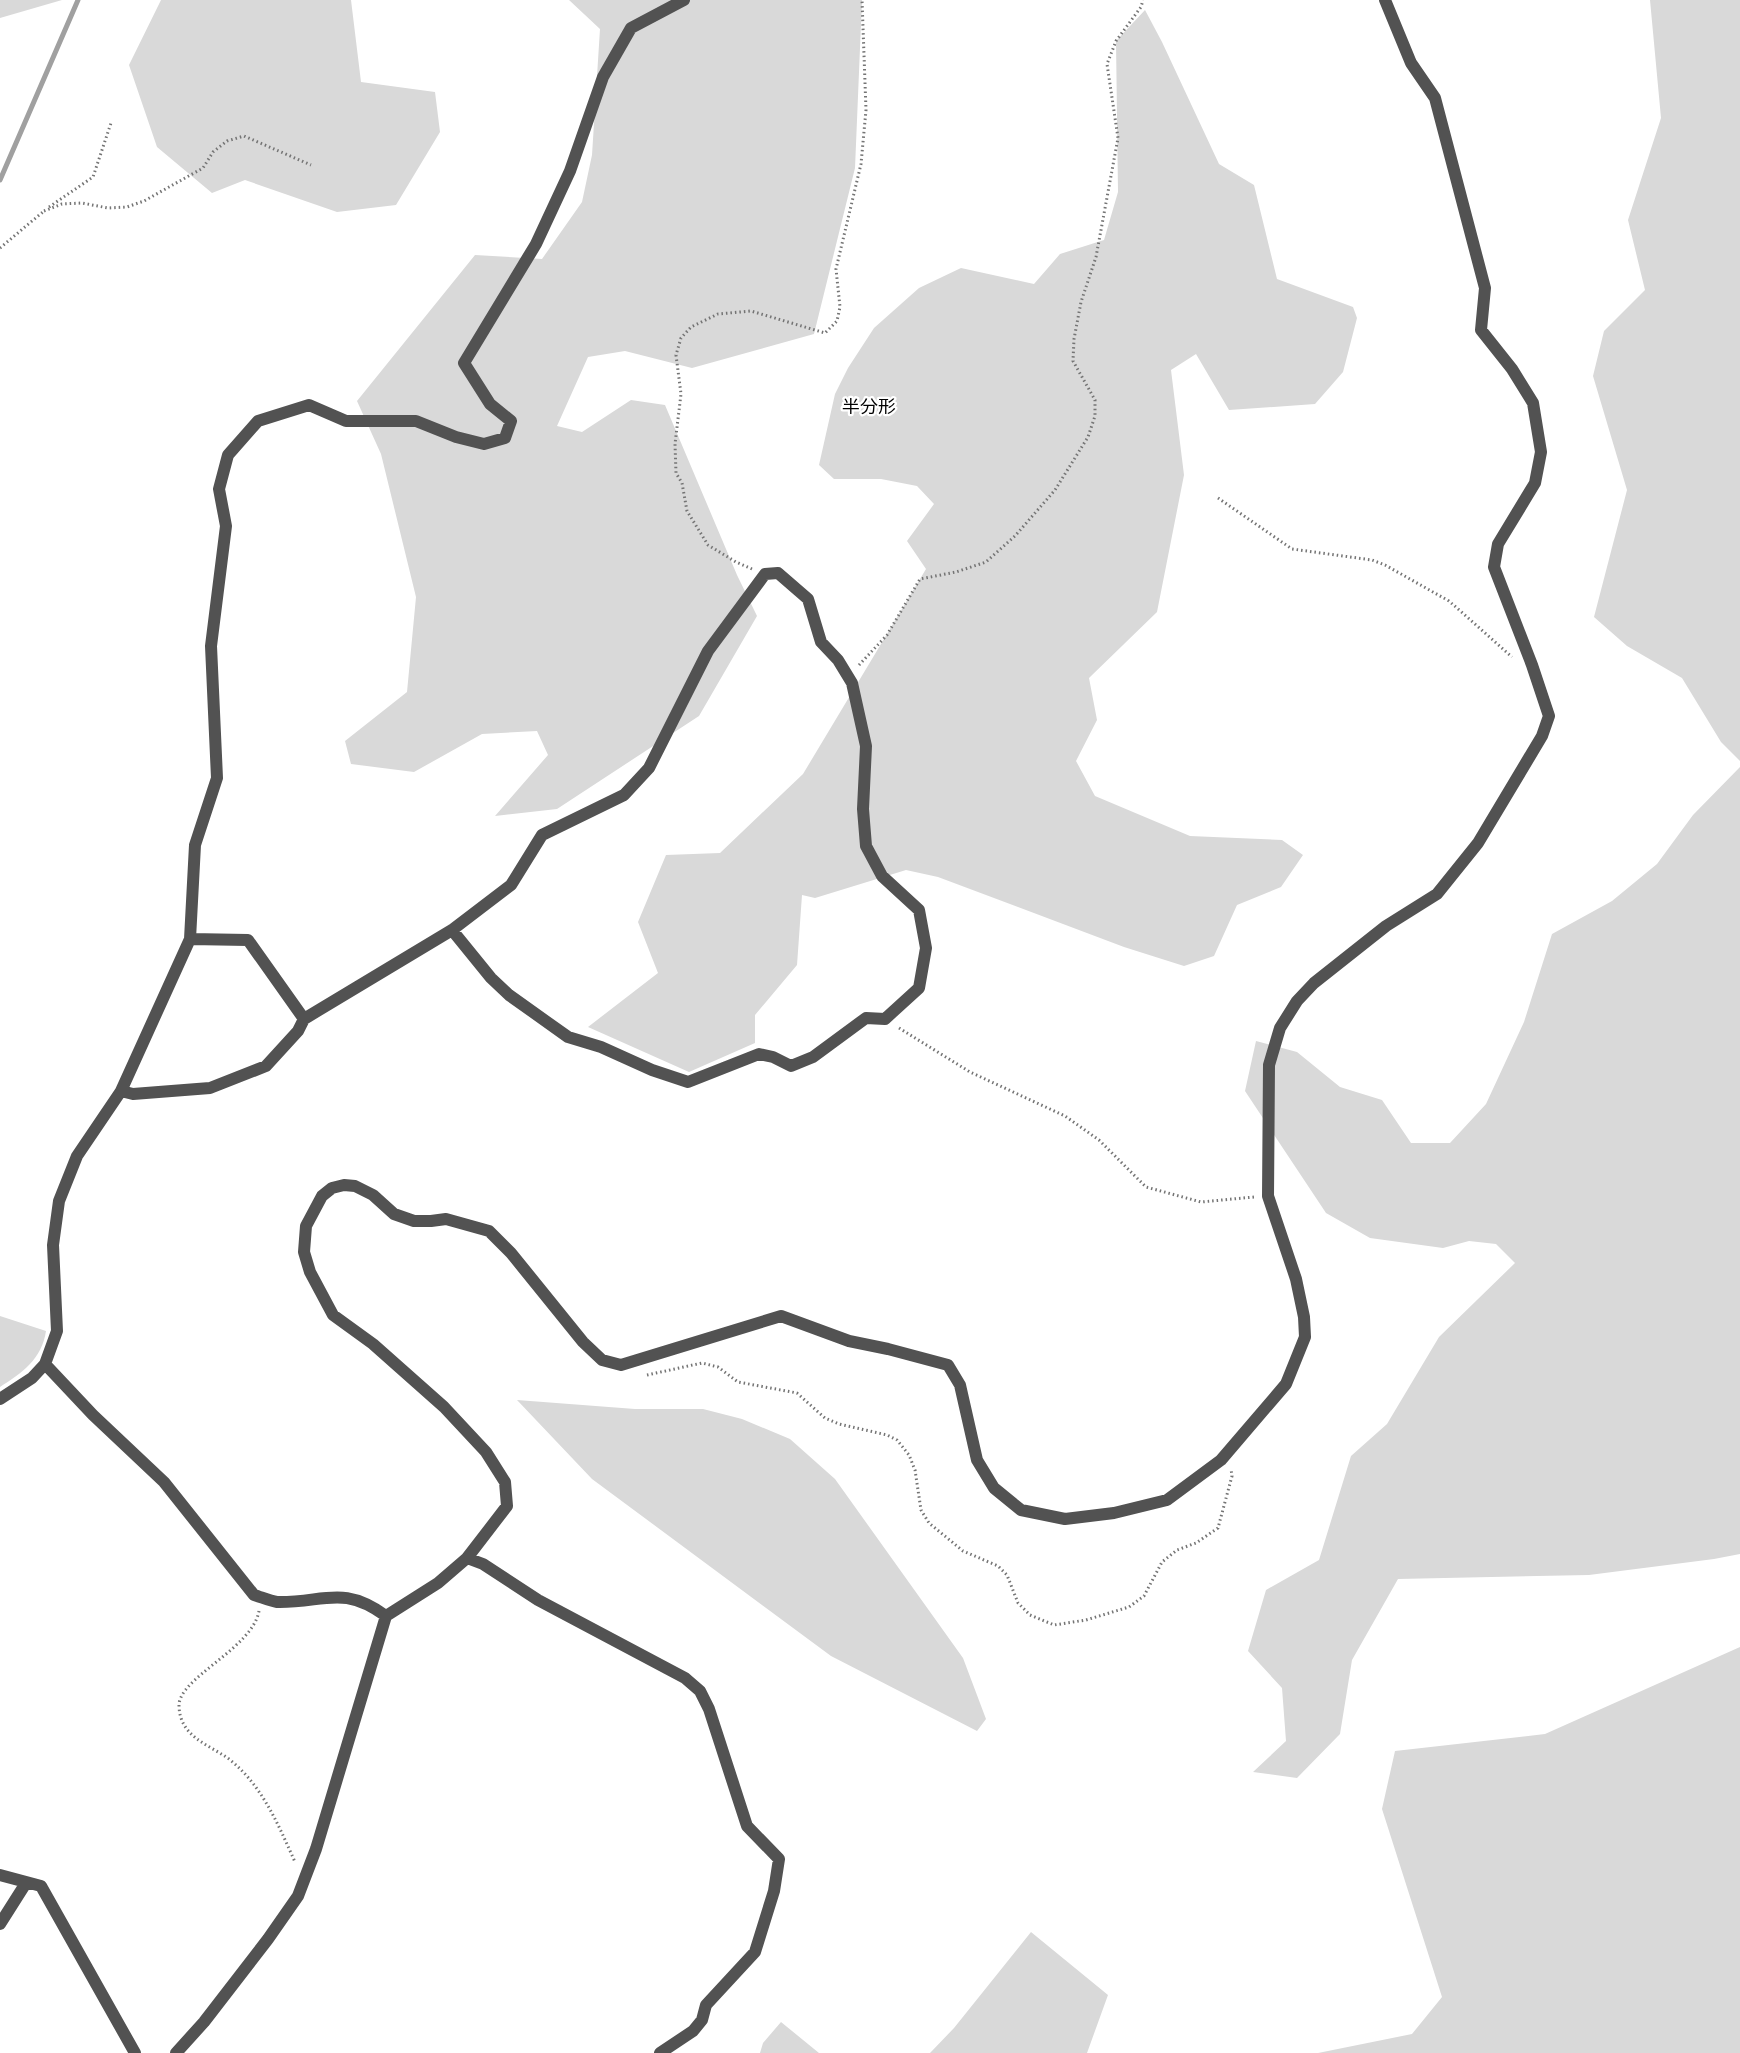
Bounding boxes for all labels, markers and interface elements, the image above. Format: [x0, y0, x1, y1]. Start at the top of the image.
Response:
district label: 半分形 [842, 396, 896, 417]

